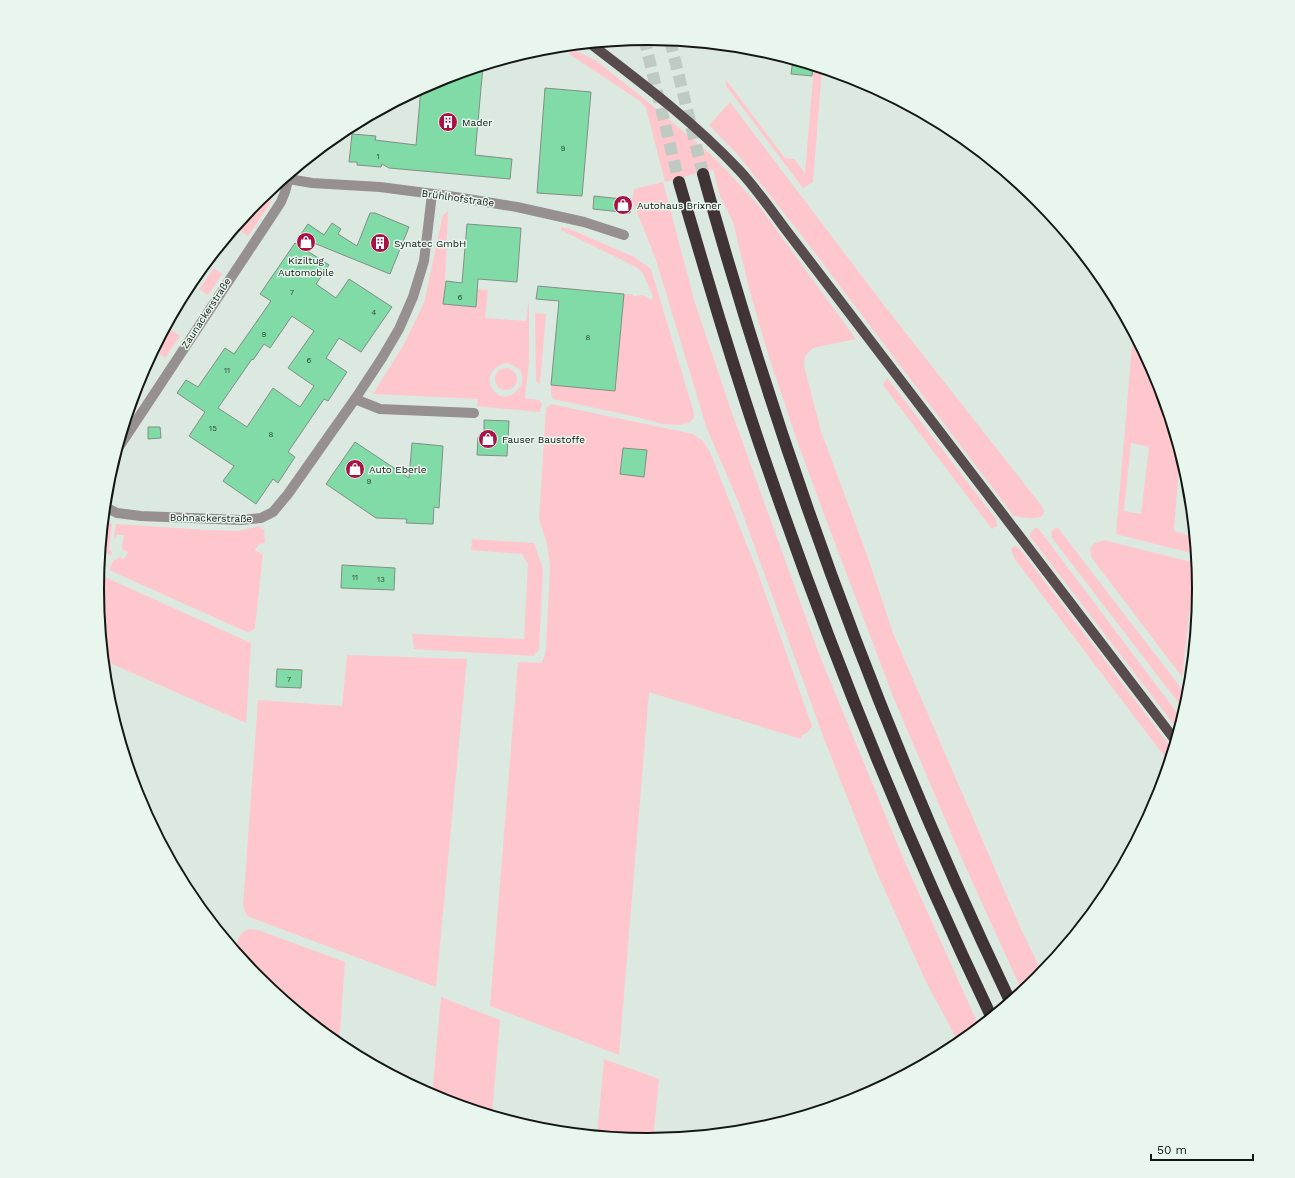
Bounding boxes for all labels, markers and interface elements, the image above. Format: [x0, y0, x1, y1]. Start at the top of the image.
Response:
building icon: Mader [437, 111, 459, 133]
place label: Mader [462, 117, 492, 128]
house number: 9 [561, 144, 566, 153]
house number: 1 [376, 152, 380, 161]
street label: Brühlhofstraße [421, 187, 495, 209]
shop icon: Autohaus Brixner [612, 194, 634, 216]
place label: Autohaus Brixner [637, 200, 721, 211]
shop icon: Kiziltug Automobile [295, 231, 317, 253]
building icon: Synatec GmbH [369, 232, 391, 254]
place label: Synatec GmbH [394, 238, 466, 249]
place label: Kiziltug Automobile [278, 255, 334, 278]
street label: Zaunackerstraße [179, 276, 233, 350]
house number: 7 [290, 288, 295, 297]
house number: 6 [458, 293, 463, 302]
house number: 4 [372, 308, 377, 317]
house number: 9 [262, 330, 267, 339]
house number: 8 [586, 333, 591, 342]
house number: 6 [307, 356, 312, 365]
house number: 11 [224, 366, 230, 375]
house number: 15 [209, 424, 217, 433]
shop icon: Fauser Baustoffe [477, 428, 499, 450]
house number: 8 [269, 430, 274, 439]
place label: Fauser Baustoffe [502, 434, 585, 445]
shop icon: Auto Eberle [344, 458, 366, 480]
place label: Auto Eberle [369, 464, 427, 475]
house number: 9 [367, 477, 372, 486]
street label: Bohnackerstraße [170, 512, 252, 524]
house number: 11 [352, 573, 358, 582]
house number: 13 [377, 575, 385, 584]
house number: 7 [287, 675, 292, 684]
scale bar [1151, 1136, 1253, 1162]
text: 50 m [1157, 1143, 1187, 1157]

